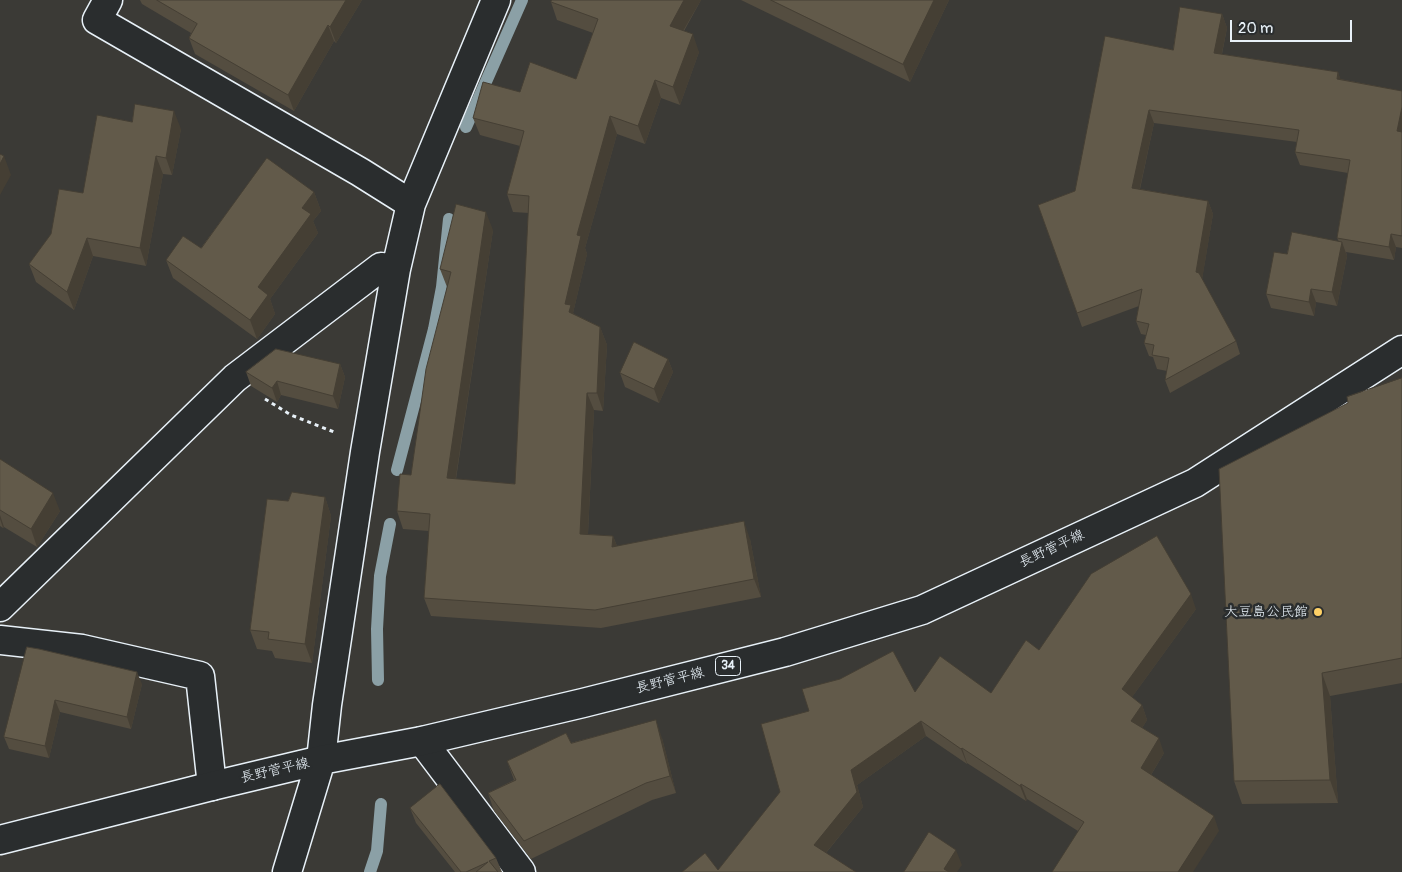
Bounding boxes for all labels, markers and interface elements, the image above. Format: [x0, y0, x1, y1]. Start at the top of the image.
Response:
scale bar [1232, 10, 1354, 42]
text: 20 m [1238, 19, 1273, 38]
street label: 長野菅平線 [1017, 527, 1087, 571]
place label: 大豆島公民館 [1224, 604, 1308, 620]
marker: 大豆島公民館 [1312, 606, 1324, 618]
road number: 34 [716, 656, 740, 676]
street label: 長野菅平線 [634, 664, 706, 698]
street label: 長野菅平線 [239, 755, 311, 787]

